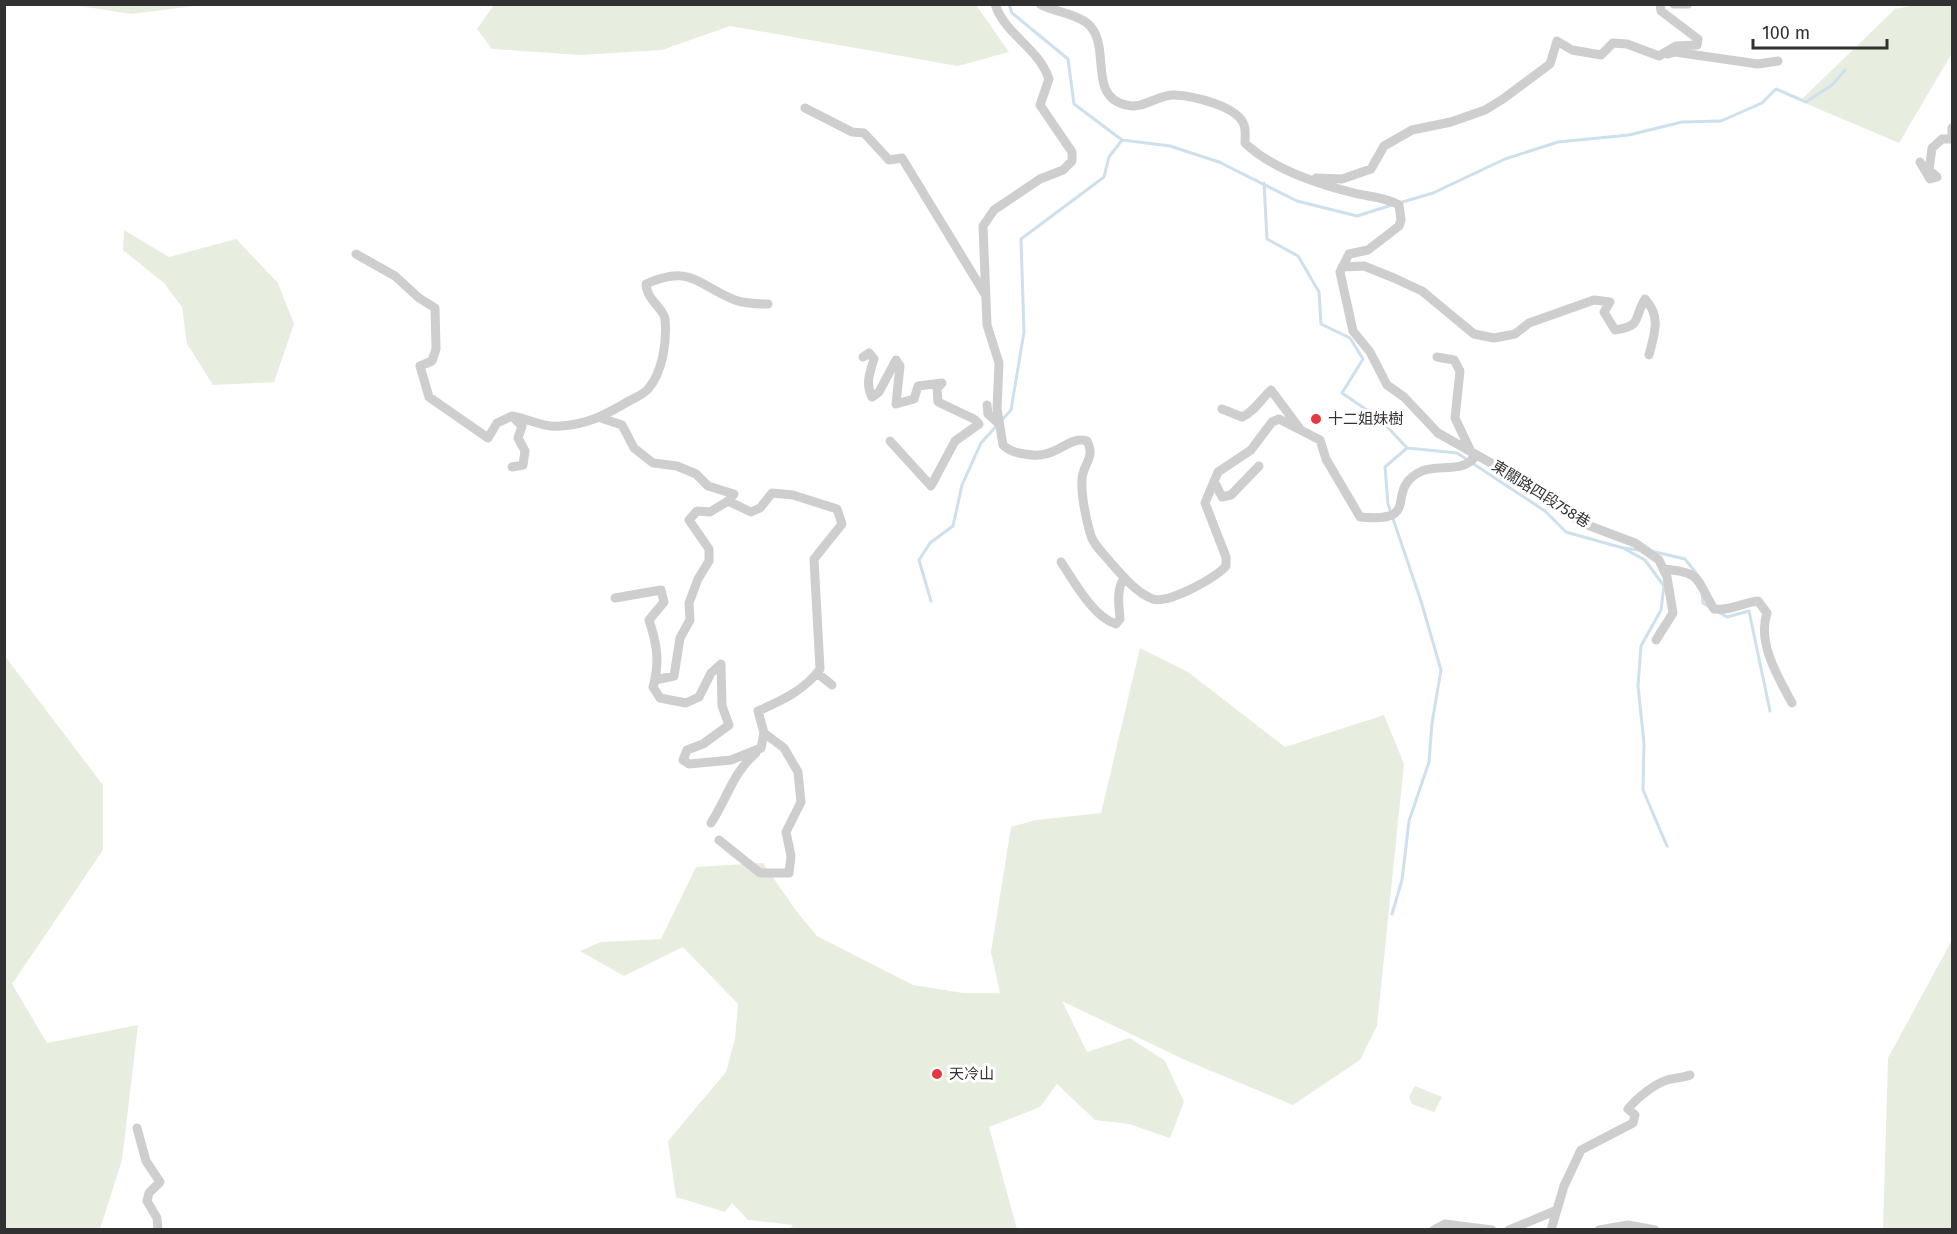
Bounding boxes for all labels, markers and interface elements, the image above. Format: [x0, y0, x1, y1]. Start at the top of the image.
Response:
scale bar [1753, 12, 1886, 50]
text: 100 m [1762, 22, 1810, 44]
place label: 十二姐妹樹 [1328, 410, 1403, 428]
marker: 十二姐妹樹 [1309, 412, 1323, 426]
street label: 東關路四段758巷 [1489, 457, 1593, 531]
place label: 天冷山 [949, 1065, 994, 1083]
marker: 天冷山 [930, 1067, 944, 1081]

